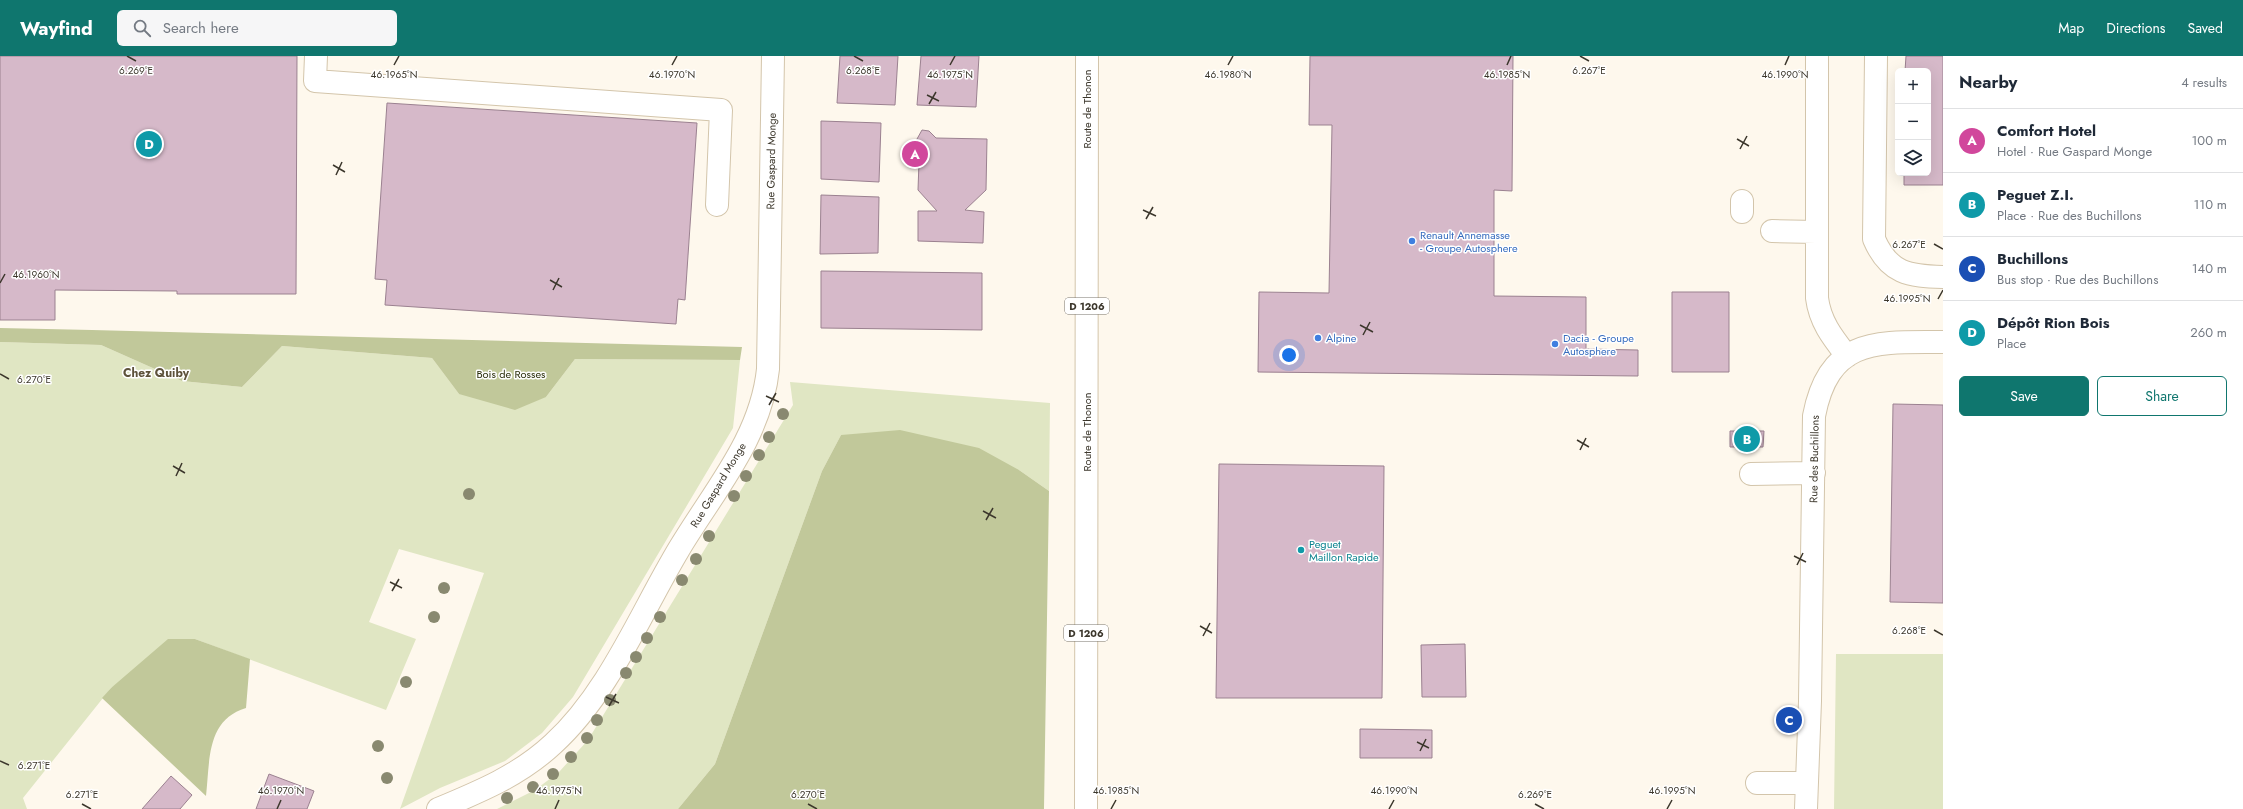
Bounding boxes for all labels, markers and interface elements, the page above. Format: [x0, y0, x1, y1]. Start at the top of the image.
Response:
search box [117, 10, 397, 46]
text: Wayfind [20, 15, 93, 42]
icon: search [131, 17, 153, 39]
text: Search here [163, 17, 239, 39]
text: Map [2058, 18, 2084, 38]
text: Directions [2106, 18, 2166, 38]
text: Saved [2188, 18, 2223, 38]
text: 6.269°E [119, 63, 153, 78]
text: 6.268°E [846, 63, 880, 78]
text: 6.267°E [1572, 63, 1606, 78]
text: 46.1965°N [371, 67, 417, 82]
text: 46.1970°N [649, 67, 695, 82]
text: 46.1975°N [927, 67, 973, 82]
text: 46.1980°N [1205, 67, 1251, 82]
text: 46.1985°N [1484, 67, 1530, 82]
text: 46.1990°N [1761, 67, 1809, 82]
map controls [1895, 68, 1931, 176]
button: + [1895, 68, 1931, 104]
street label: Route de Thonon [1079, 69, 1095, 149]
text: Nearby [1959, 70, 2017, 94]
text: 4 results [2181, 73, 2227, 92]
button: − [1895, 104, 1931, 140]
street label: Rue Gaspard Monge [762, 112, 780, 209]
text: Comfort Hotel [1997, 120, 2096, 142]
pin: D [136, 129, 162, 159]
text: A [1967, 131, 1977, 150]
text: 100 m [2192, 131, 2227, 150]
pin: A [902, 139, 928, 169]
button: layers [1895, 140, 1931, 176]
text: Hotel · Rue Gaspard Monge [1997, 142, 2152, 161]
text: Peguet Z.I. [1997, 184, 2074, 206]
text: B [1968, 195, 1976, 214]
text: 110 m [2193, 195, 2227, 214]
text: Place · Rue des Buchillons [1997, 206, 2142, 225]
place label: Renault Annemasse - Groupe Autosphere [1420, 227, 1518, 256]
marker: Renault Annemasse - Groupe Autosphere [1407, 236, 1417, 246]
text: 6.267°E [1892, 237, 1926, 252]
text: Buchillons [1997, 248, 2068, 270]
text: C [1967, 259, 1977, 278]
text: 140 m [2192, 259, 2227, 278]
text: 46.1960°N [12, 267, 60, 282]
text: Bus stop · Rue des Buchillons [1997, 270, 2158, 289]
text: 46.1995°N [1884, 291, 1930, 306]
road number: D 1206 [1065, 298, 1109, 314]
text: Dépôt Rion Bois [1997, 312, 2110, 334]
text: D [1967, 323, 1977, 342]
text: 260 m [2190, 323, 2227, 342]
place label: Alpine [1326, 330, 1357, 346]
place label: Dacia - Groupe Autosphere [1563, 330, 1634, 359]
marker: Alpine [1313, 333, 1323, 343]
text: Place [1997, 334, 2026, 353]
marker: Dacia - Groupe Autosphere [1550, 339, 1560, 349]
your location [1279, 345, 1299, 365]
district label: Chez Quiby [123, 364, 190, 382]
park label: Bois de Rosses [476, 366, 546, 382]
text: 6.270°E [17, 372, 51, 387]
button: Save [1959, 376, 2089, 416]
button: Share [2097, 376, 2227, 416]
street label: Route de Thonon [1079, 392, 1095, 472]
street label: Rue des Buchillons [1805, 414, 1823, 503]
pin: B [1734, 424, 1760, 454]
street label: Rue Gaspard Monge [686, 439, 750, 531]
place label: Peguet Maillon Rapide [1309, 536, 1379, 565]
marker: Peguet Maillon Rapide [1296, 545, 1306, 555]
text: 6.268°E [1892, 623, 1926, 638]
road number: D 1206 [1064, 625, 1108, 641]
pin: C [1776, 705, 1802, 735]
text: 6.271°E [18, 758, 50, 773]
text: 46.1970°N [258, 783, 304, 798]
text: 46.1975°N [536, 783, 582, 798]
text: 46.1985°N [1093, 783, 1139, 798]
text: 46.1990°N [1370, 783, 1418, 798]
text: 46.1995°N [1649, 783, 1695, 798]
text: 6.271°E [66, 787, 98, 802]
text: 6.270°E [791, 787, 825, 802]
text: 6.269°E [1518, 787, 1552, 802]

